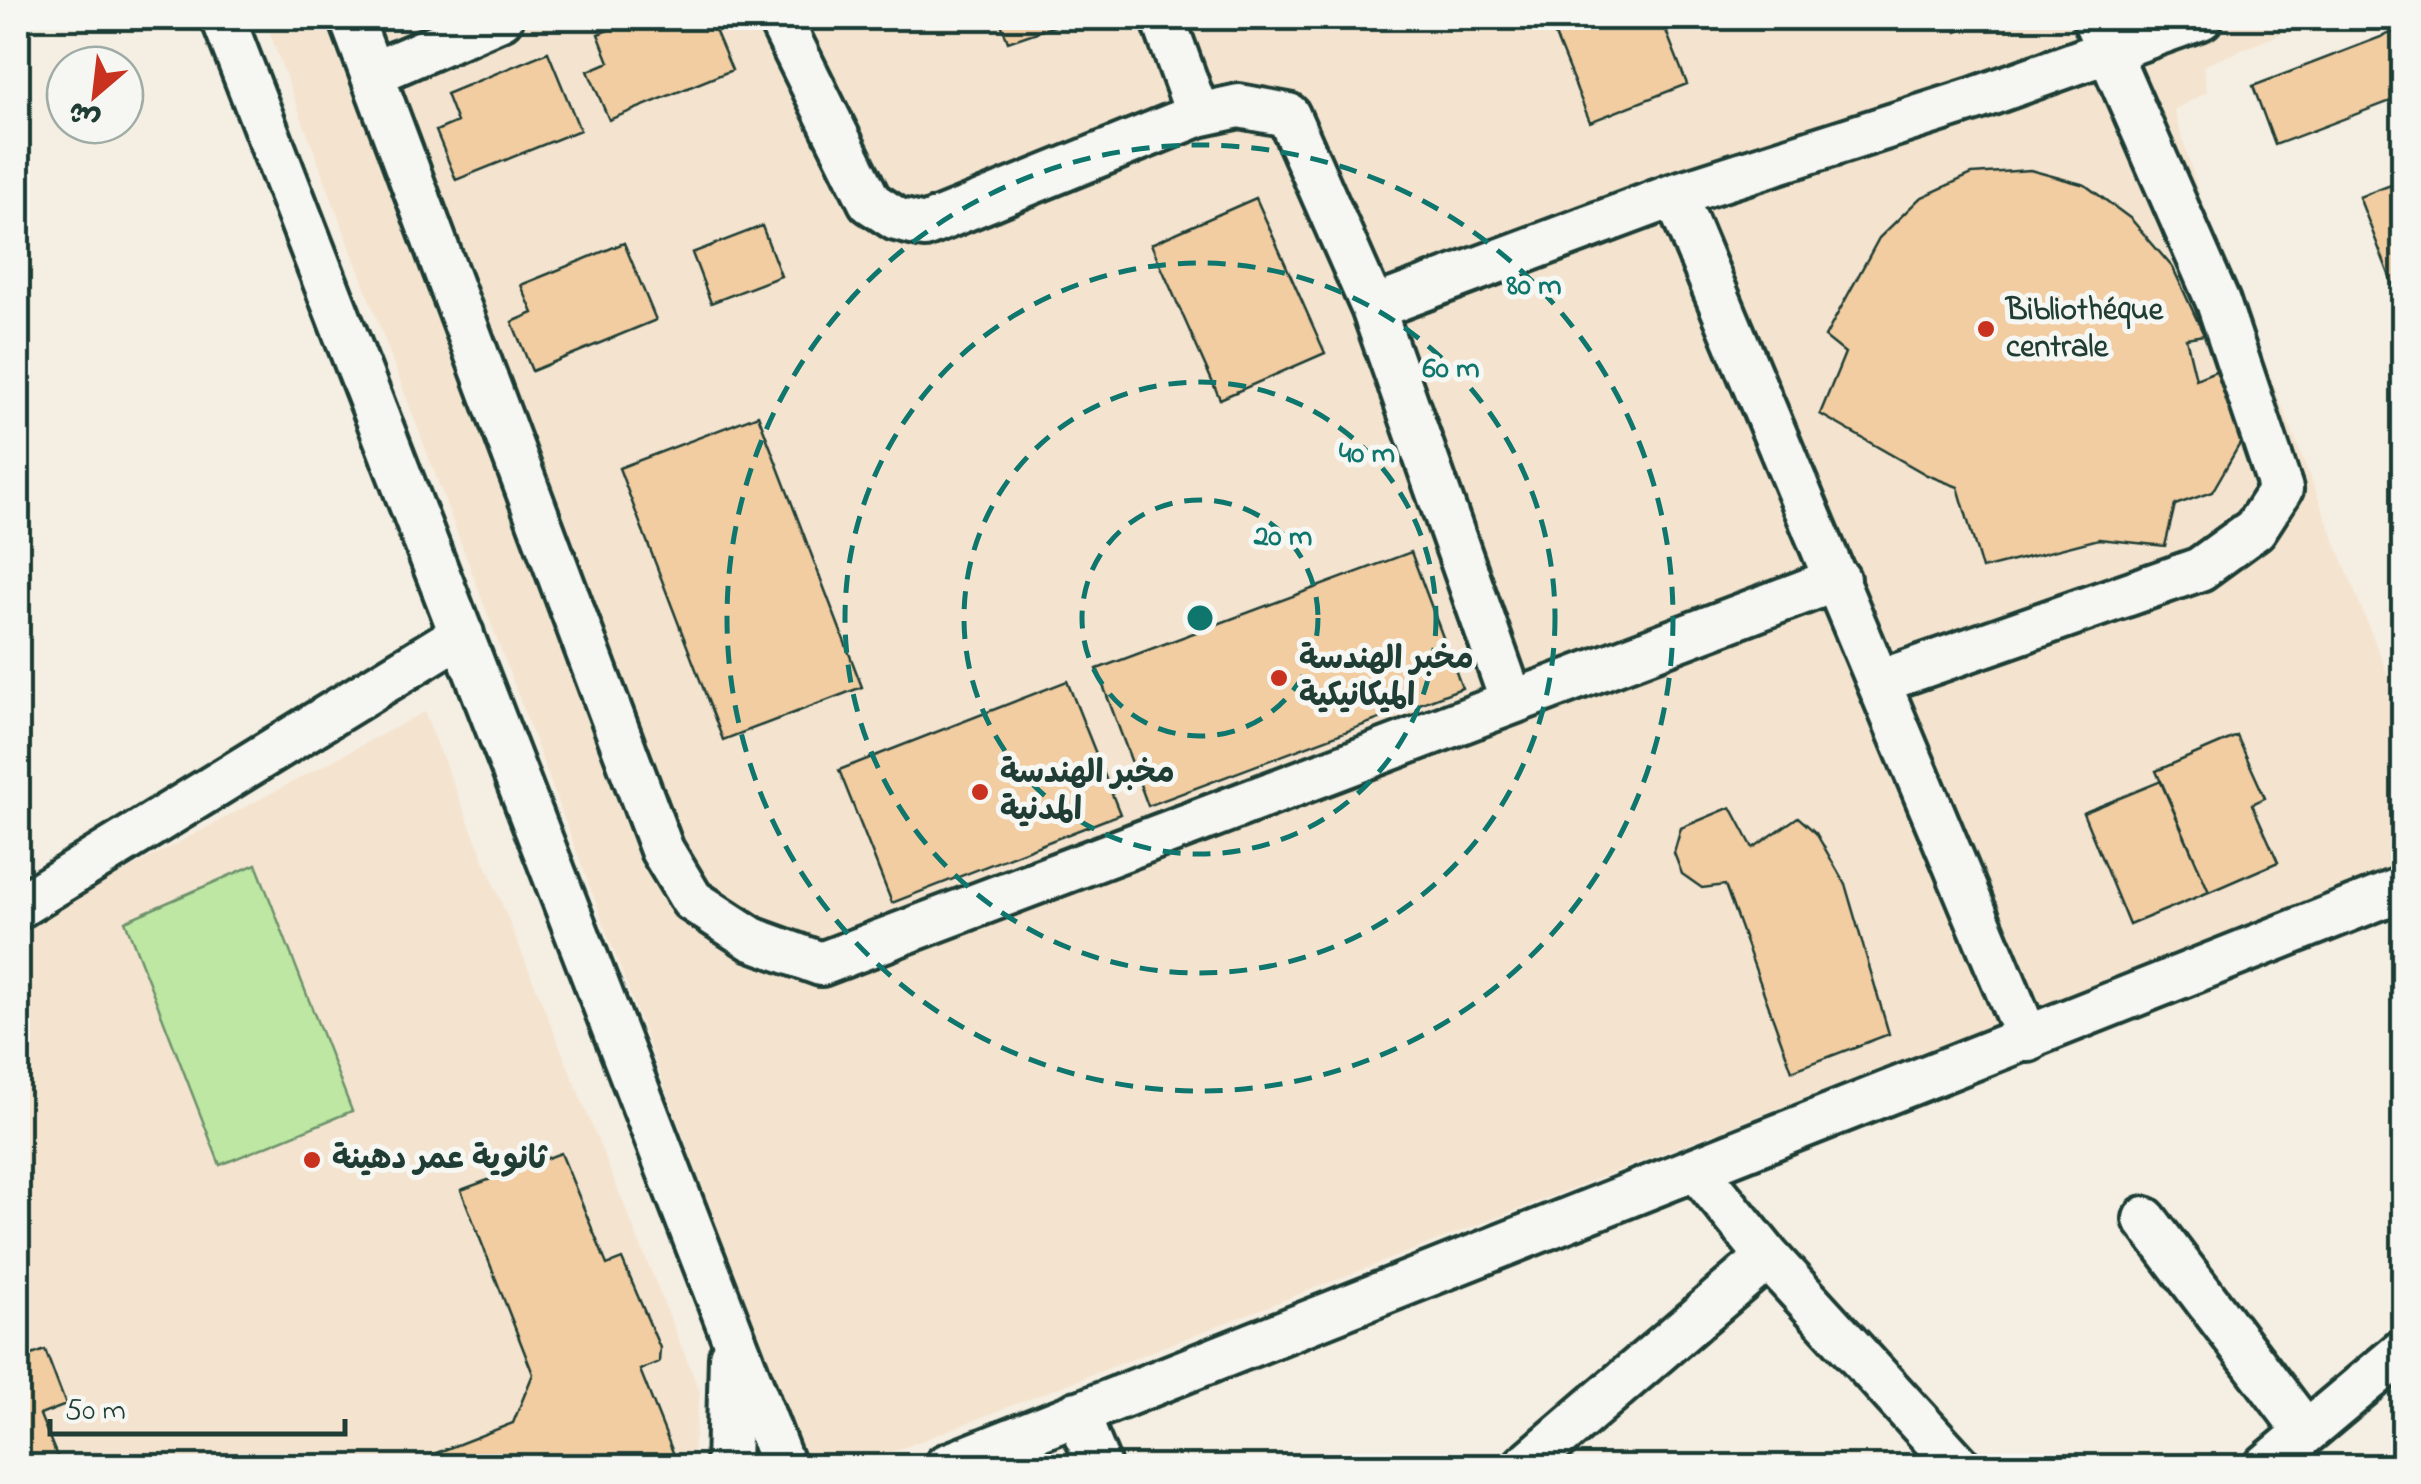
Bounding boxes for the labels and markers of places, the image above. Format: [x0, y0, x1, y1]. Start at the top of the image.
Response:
place label: Bibliothéque centrale [2004, 288, 2165, 372]
marker: Bibliothéque centrale [1975, 318, 1997, 340]
centre of rings [1182, 600, 1218, 636]
place label: مخبر الهندسة الميكانيكية [1299, 637, 1474, 721]
marker: مخبر الهندسة الميكانيكية [1268, 667, 1290, 689]
place label: مخبر الهندسة المدنية [1000, 751, 1175, 835]
marker: مخبر الهندسة المدنية [969, 781, 991, 803]
place label: ثانوية عمر دهينة [332, 1137, 548, 1184]
marker: ثانوية عمر دهينة [301, 1149, 323, 1171]

